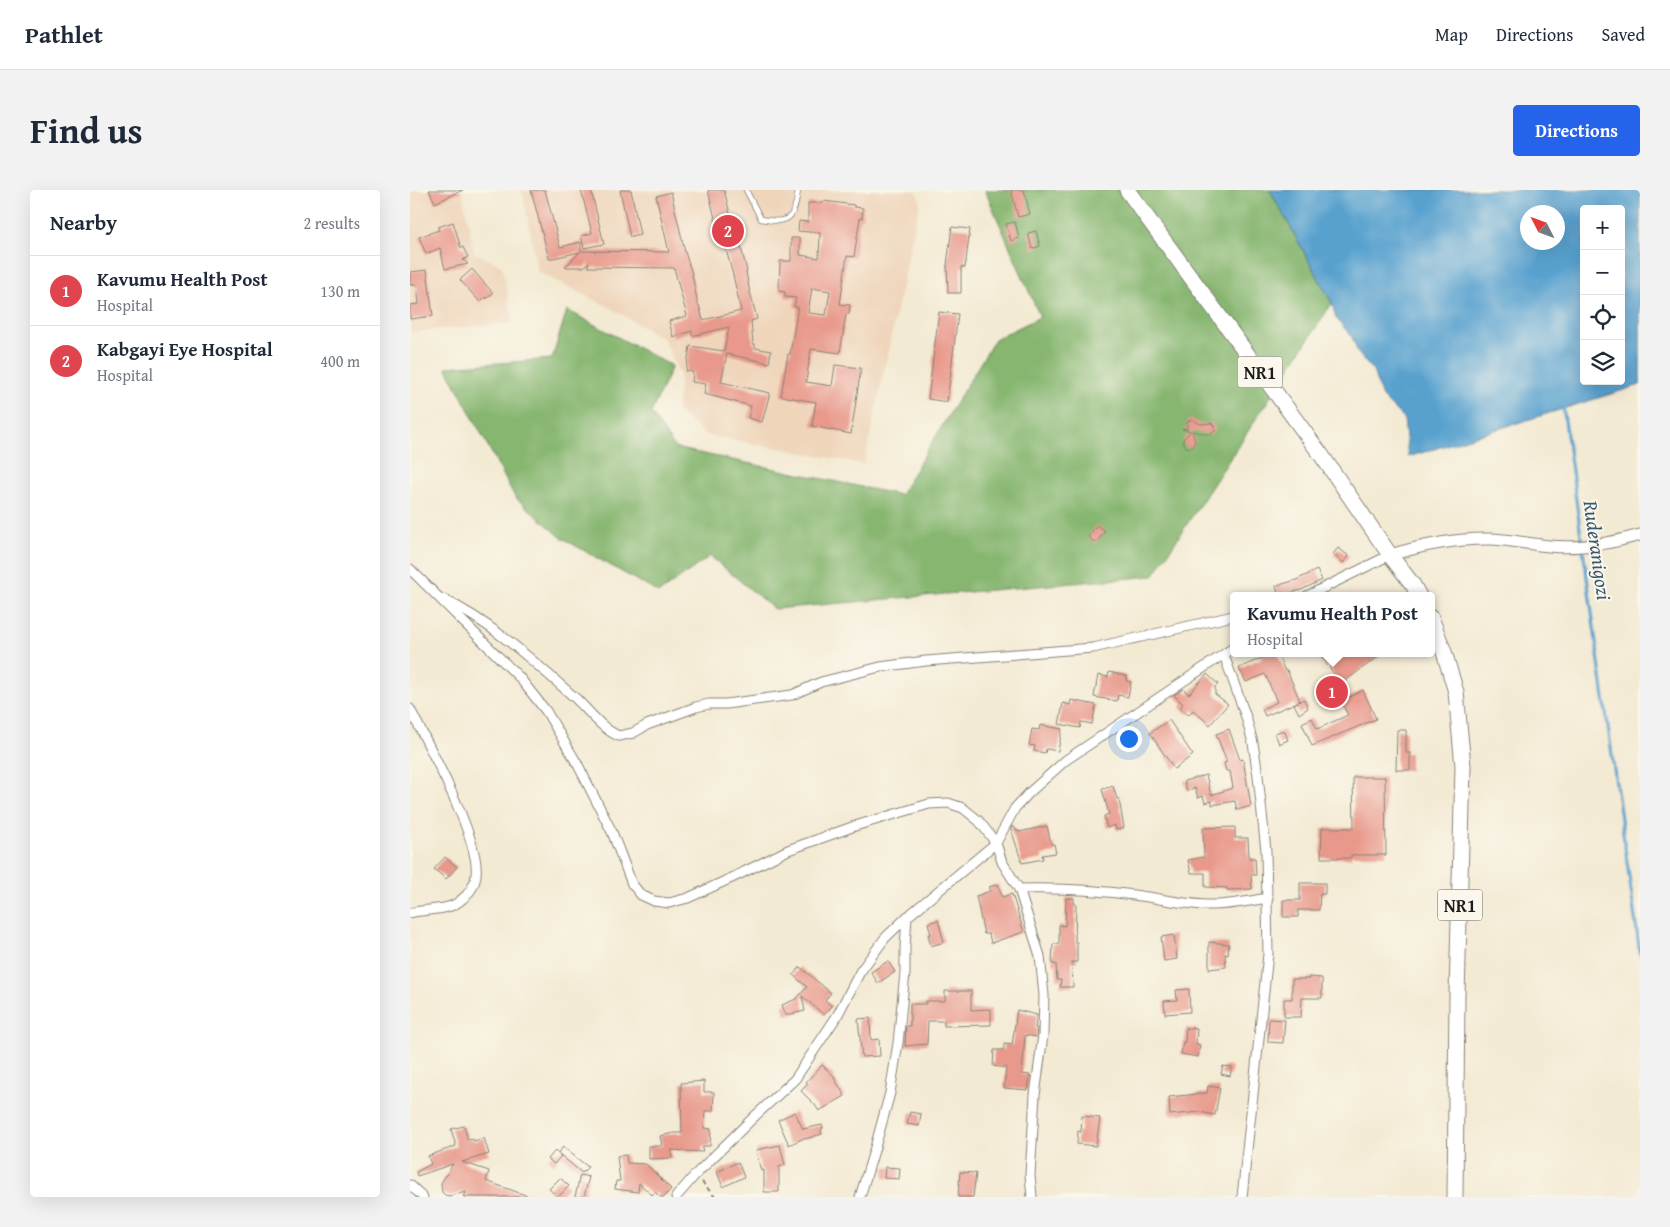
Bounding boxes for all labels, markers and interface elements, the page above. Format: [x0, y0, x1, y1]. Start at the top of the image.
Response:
text: Pathlet [25, 17, 103, 52]
text: Map [1435, 21, 1468, 48]
text: Directions [1496, 21, 1573, 48]
text: Saved [1601, 21, 1645, 48]
text: Find us [30, 105, 143, 156]
button: Directions [1513, 105, 1640, 156]
north arrow [1520, 205, 1565, 250]
map controls [1580, 205, 1625, 385]
button: + [1580, 205, 1625, 250]
text: Nearby [50, 207, 117, 238]
text: 2 results [303, 211, 360, 235]
pin: 2 [712, 212, 744, 250]
button: − [1580, 250, 1625, 295]
text: Kavumu Health Post [97, 265, 268, 293]
text: 1 [62, 279, 70, 303]
text: 130 m [320, 279, 360, 303]
text: Hospital [97, 293, 153, 317]
button: locate [1580, 295, 1625, 340]
text: Kabgayi Eye Hospital [97, 335, 273, 363]
button: layers [1580, 340, 1625, 385]
text: 2 [62, 349, 70, 373]
text: 400 m [320, 349, 360, 373]
road number: NR1 [1238, 356, 1282, 388]
text: Hospital [97, 363, 153, 387]
water label: Ruderanigozi [1577, 497, 1619, 602]
popup [1230, 592, 1435, 657]
text: Kavumu Health Post [1247, 599, 1418, 627]
text: Hospital [1247, 627, 1303, 651]
pin: 1 [1316, 673, 1348, 711]
your location [1116, 726, 1142, 752]
road number: NR1 [1438, 890, 1482, 920]

